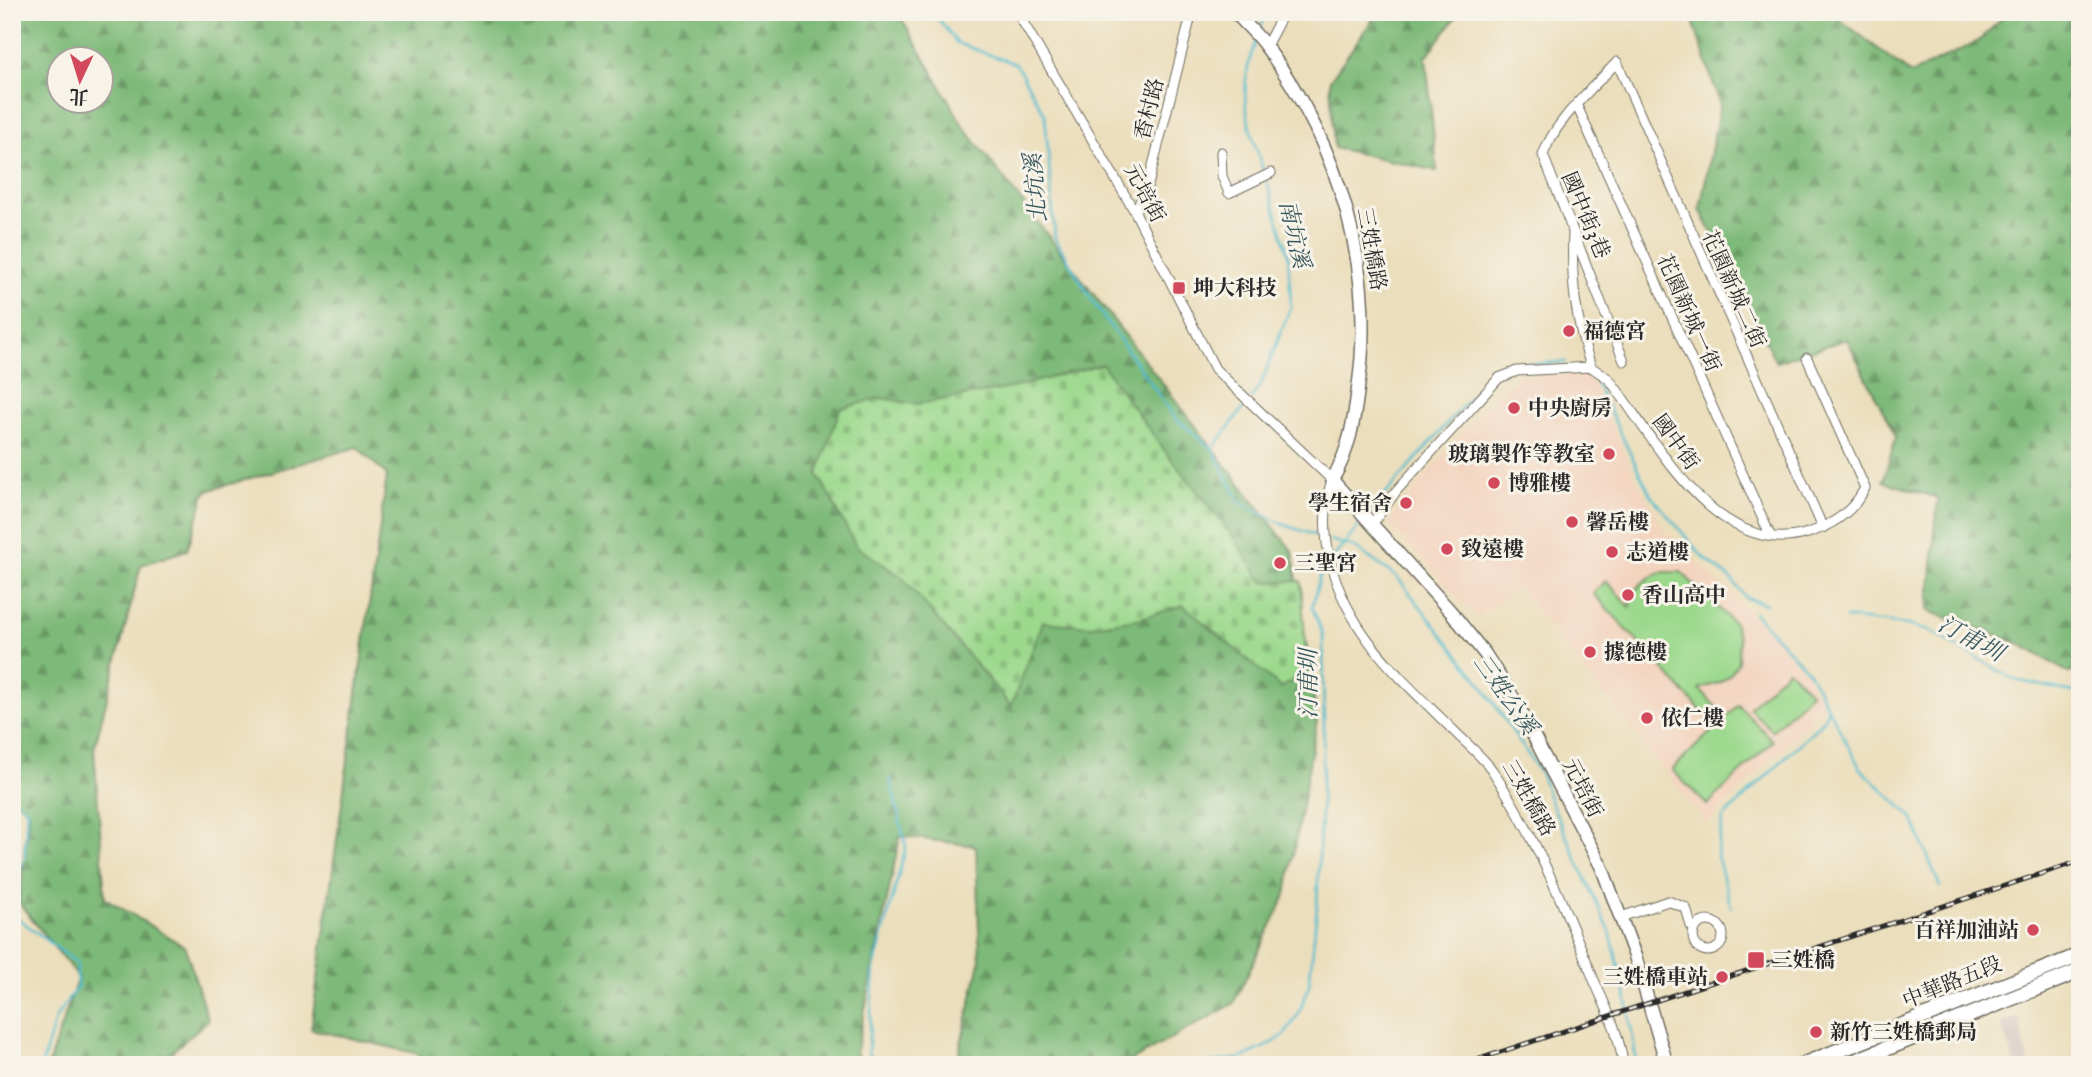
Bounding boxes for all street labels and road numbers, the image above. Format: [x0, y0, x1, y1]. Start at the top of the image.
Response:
street label: 香村路 [1130, 76, 1171, 143]
street label: 元培街 [1117, 160, 1170, 228]
street label: 國中街3巷 [1554, 168, 1615, 263]
street label: 三姓橋路 [1350, 206, 1391, 293]
street label: 花園新城二街 [1695, 227, 1771, 353]
street label: 花園新城一街 [1650, 251, 1726, 377]
street label: 國中街 [1645, 409, 1704, 476]
street label: 元培街 [1555, 754, 1608, 823]
street label: 三姓橋路 [1495, 756, 1560, 842]
street label: 中華路五段 [1899, 951, 2006, 1016]

